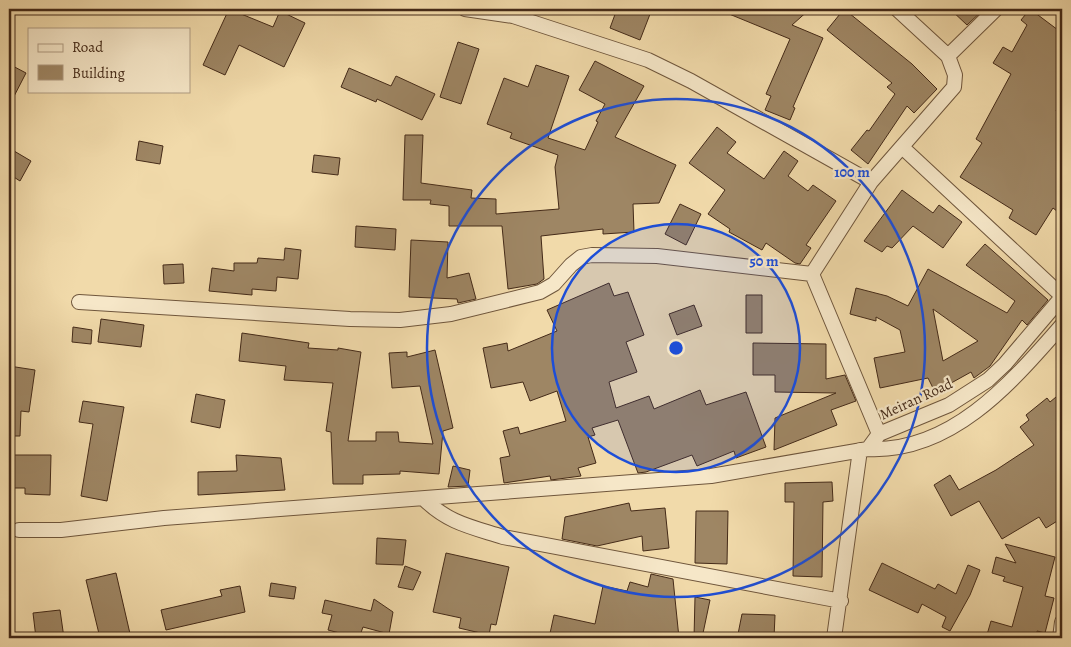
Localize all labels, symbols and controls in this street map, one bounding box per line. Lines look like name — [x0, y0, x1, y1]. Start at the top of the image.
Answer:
legend — [28, 28, 190, 92]
text: Road — [72, 37, 104, 57]
text: Building — [72, 63, 125, 83]
text: 100 m — [834, 162, 870, 182]
text: 50 m — [749, 251, 779, 271]
centre of rings — [667, 339, 685, 357]
street label: Meiran Road — [876, 373, 957, 425]

